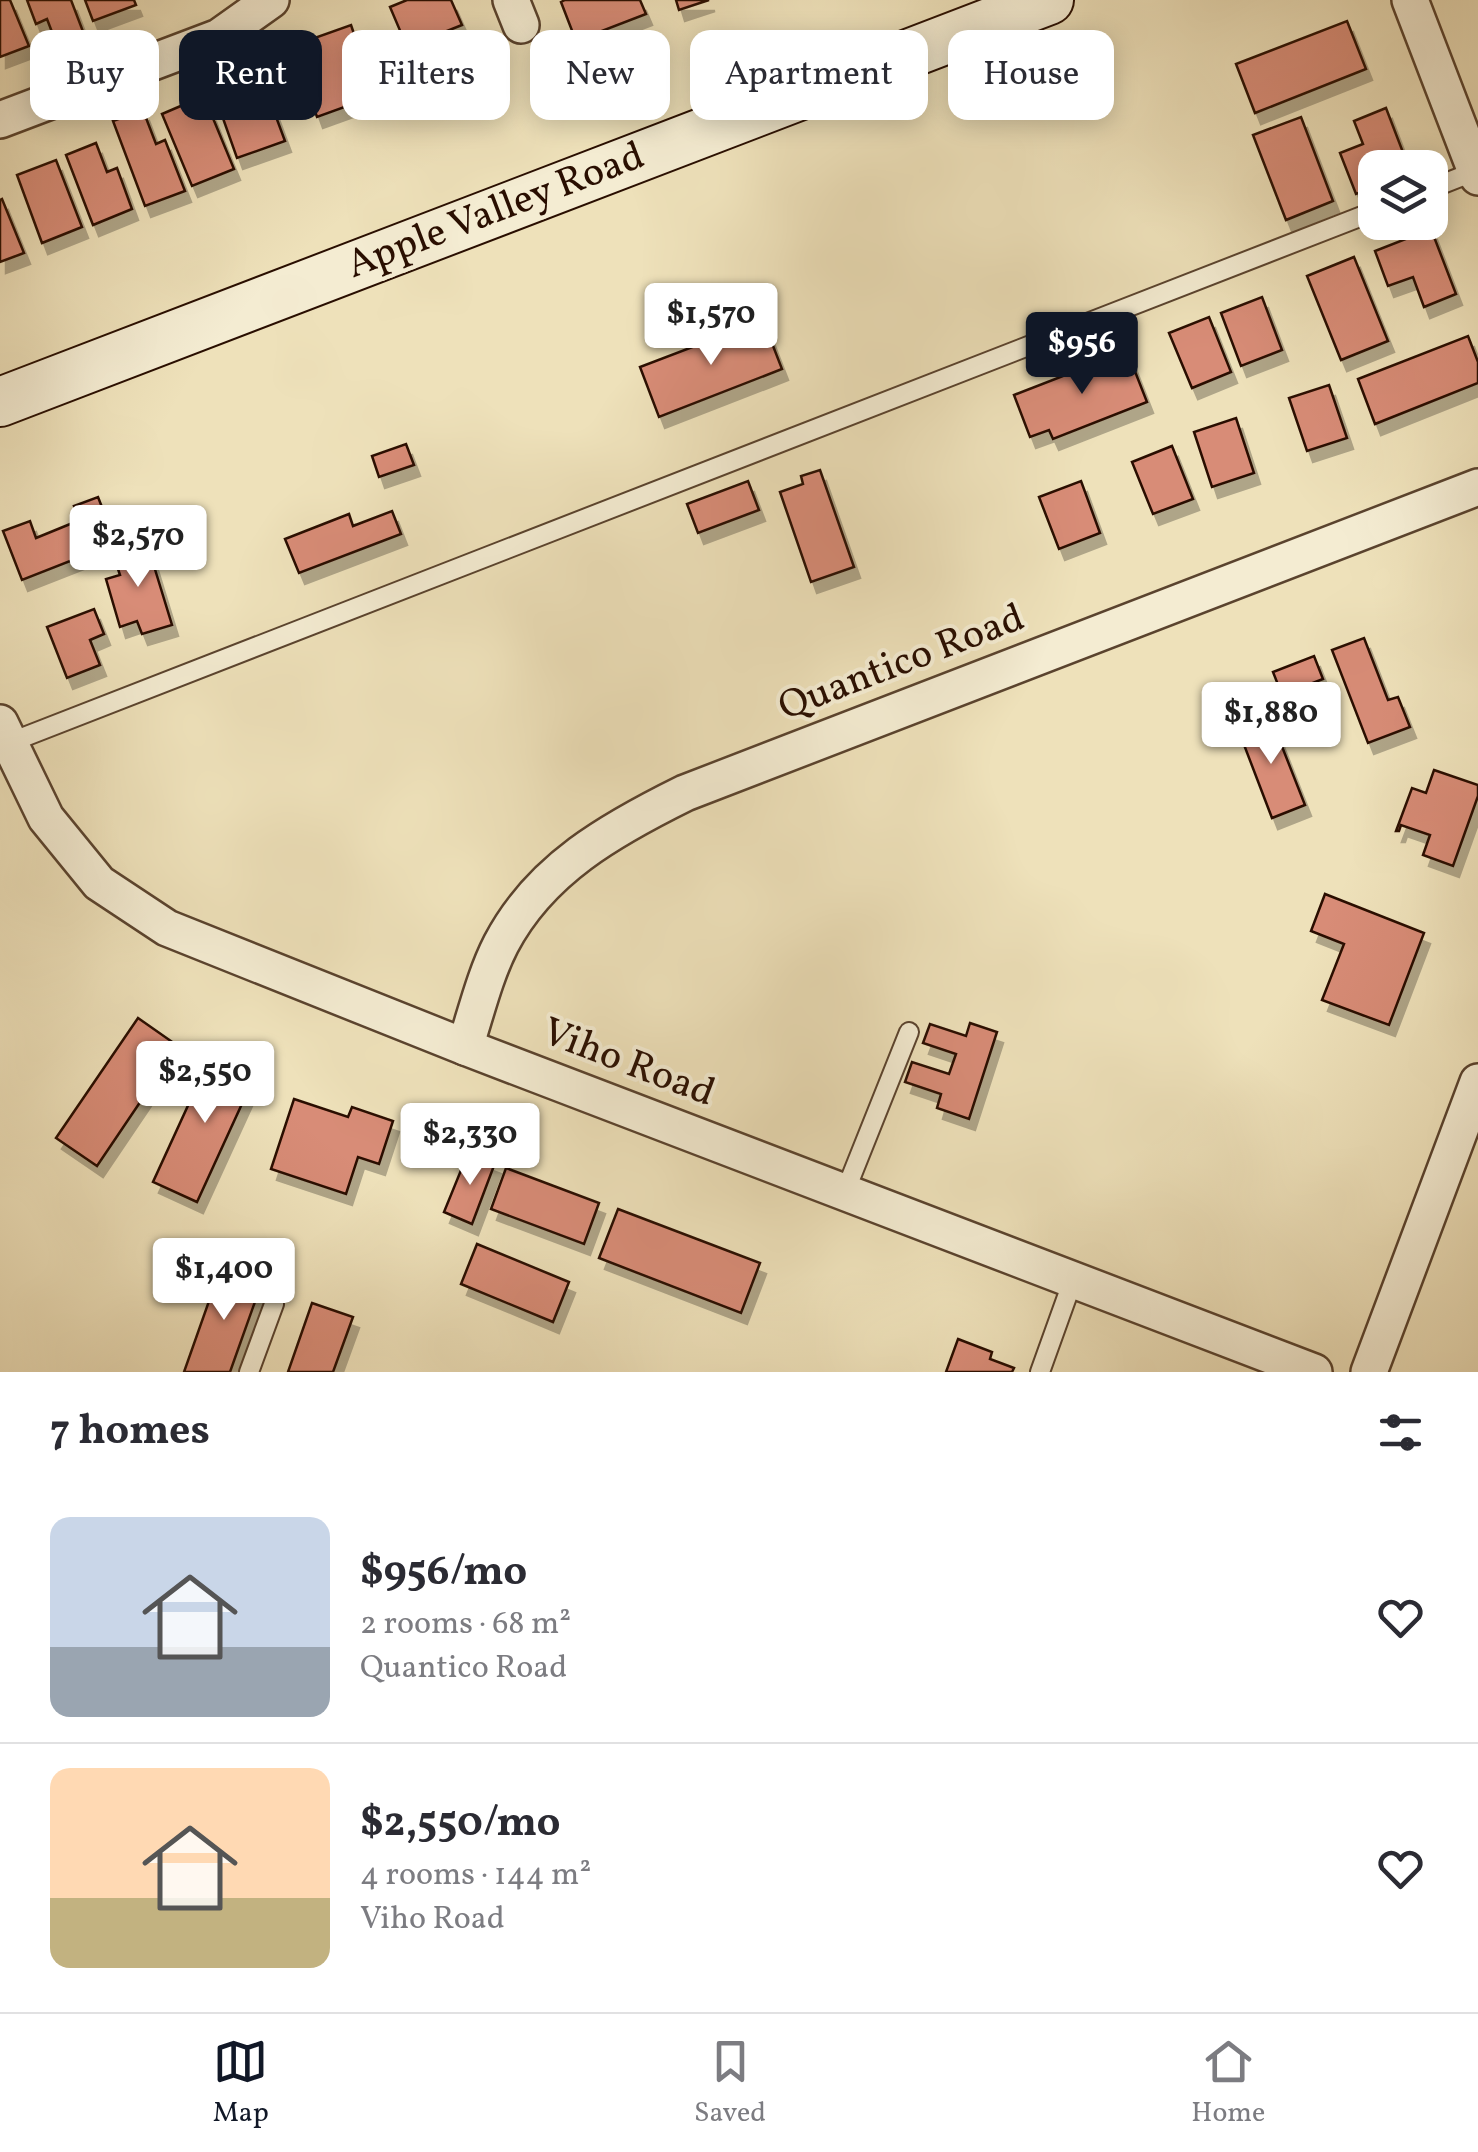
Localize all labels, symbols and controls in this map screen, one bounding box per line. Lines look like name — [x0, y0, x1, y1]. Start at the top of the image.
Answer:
chip: Buy — [30, 30, 159, 120]
chip: Rent — [179, 30, 322, 120]
chip: Filters — [342, 30, 510, 120]
chip: New — [530, 30, 670, 120]
chip: Apartment — [690, 30, 928, 120]
chip: House — [948, 30, 1114, 120]
street label: Apple Valley Road — [339, 129, 653, 295]
map controls — [1358, 150, 1448, 240]
button: layers — [1358, 150, 1448, 240]
pin: $1,570 — [630, 283, 792, 368]
text: $1,570 — [667, 293, 755, 337]
pin: $956 — [1023, 312, 1141, 397]
text: $956 — [1048, 322, 1116, 366]
pin: $2,570 — [57, 505, 219, 590]
text: $2,570 — [92, 515, 184, 559]
street label: Quantico Road — [771, 591, 1033, 737]
pin: $1,880 — [1190, 682, 1352, 767]
text: $1,880 — [1224, 692, 1318, 736]
street label: Viho Road — [534, 1005, 722, 1123]
pin: $2,550 — [124, 1041, 286, 1126]
text: $2,550 — [158, 1051, 252, 1095]
pin: $2,330 — [389, 1103, 551, 1188]
text: $2,330 — [423, 1113, 517, 1157]
pin: $1,400 — [143, 1238, 305, 1323]
text: $1,400 — [175, 1248, 273, 1292]
text: 7 homes — [50, 1403, 210, 1462]
icon: filters — [1373, 1405, 1428, 1460]
text: $956/mo — [360, 1544, 527, 1603]
icon: home — [130, 1557, 250, 1677]
icon: heart — [1373, 1590, 1428, 1645]
text: 2 rooms · 68 m² — [360, 1603, 571, 1647]
text: Quantico Road — [360, 1647, 567, 1691]
text: $2,550/mo — [360, 1795, 560, 1854]
icon: home — [130, 1808, 250, 1928]
icon: heart — [1373, 1841, 1428, 1896]
text: 4 rooms · 144 m² — [360, 1854, 591, 1898]
text: Viho Road — [360, 1898, 505, 1942]
tab: Map — [213, 2034, 269, 2133]
tab: Saved — [694, 2034, 766, 2133]
tab: Home — [1191, 2034, 1265, 2133]

